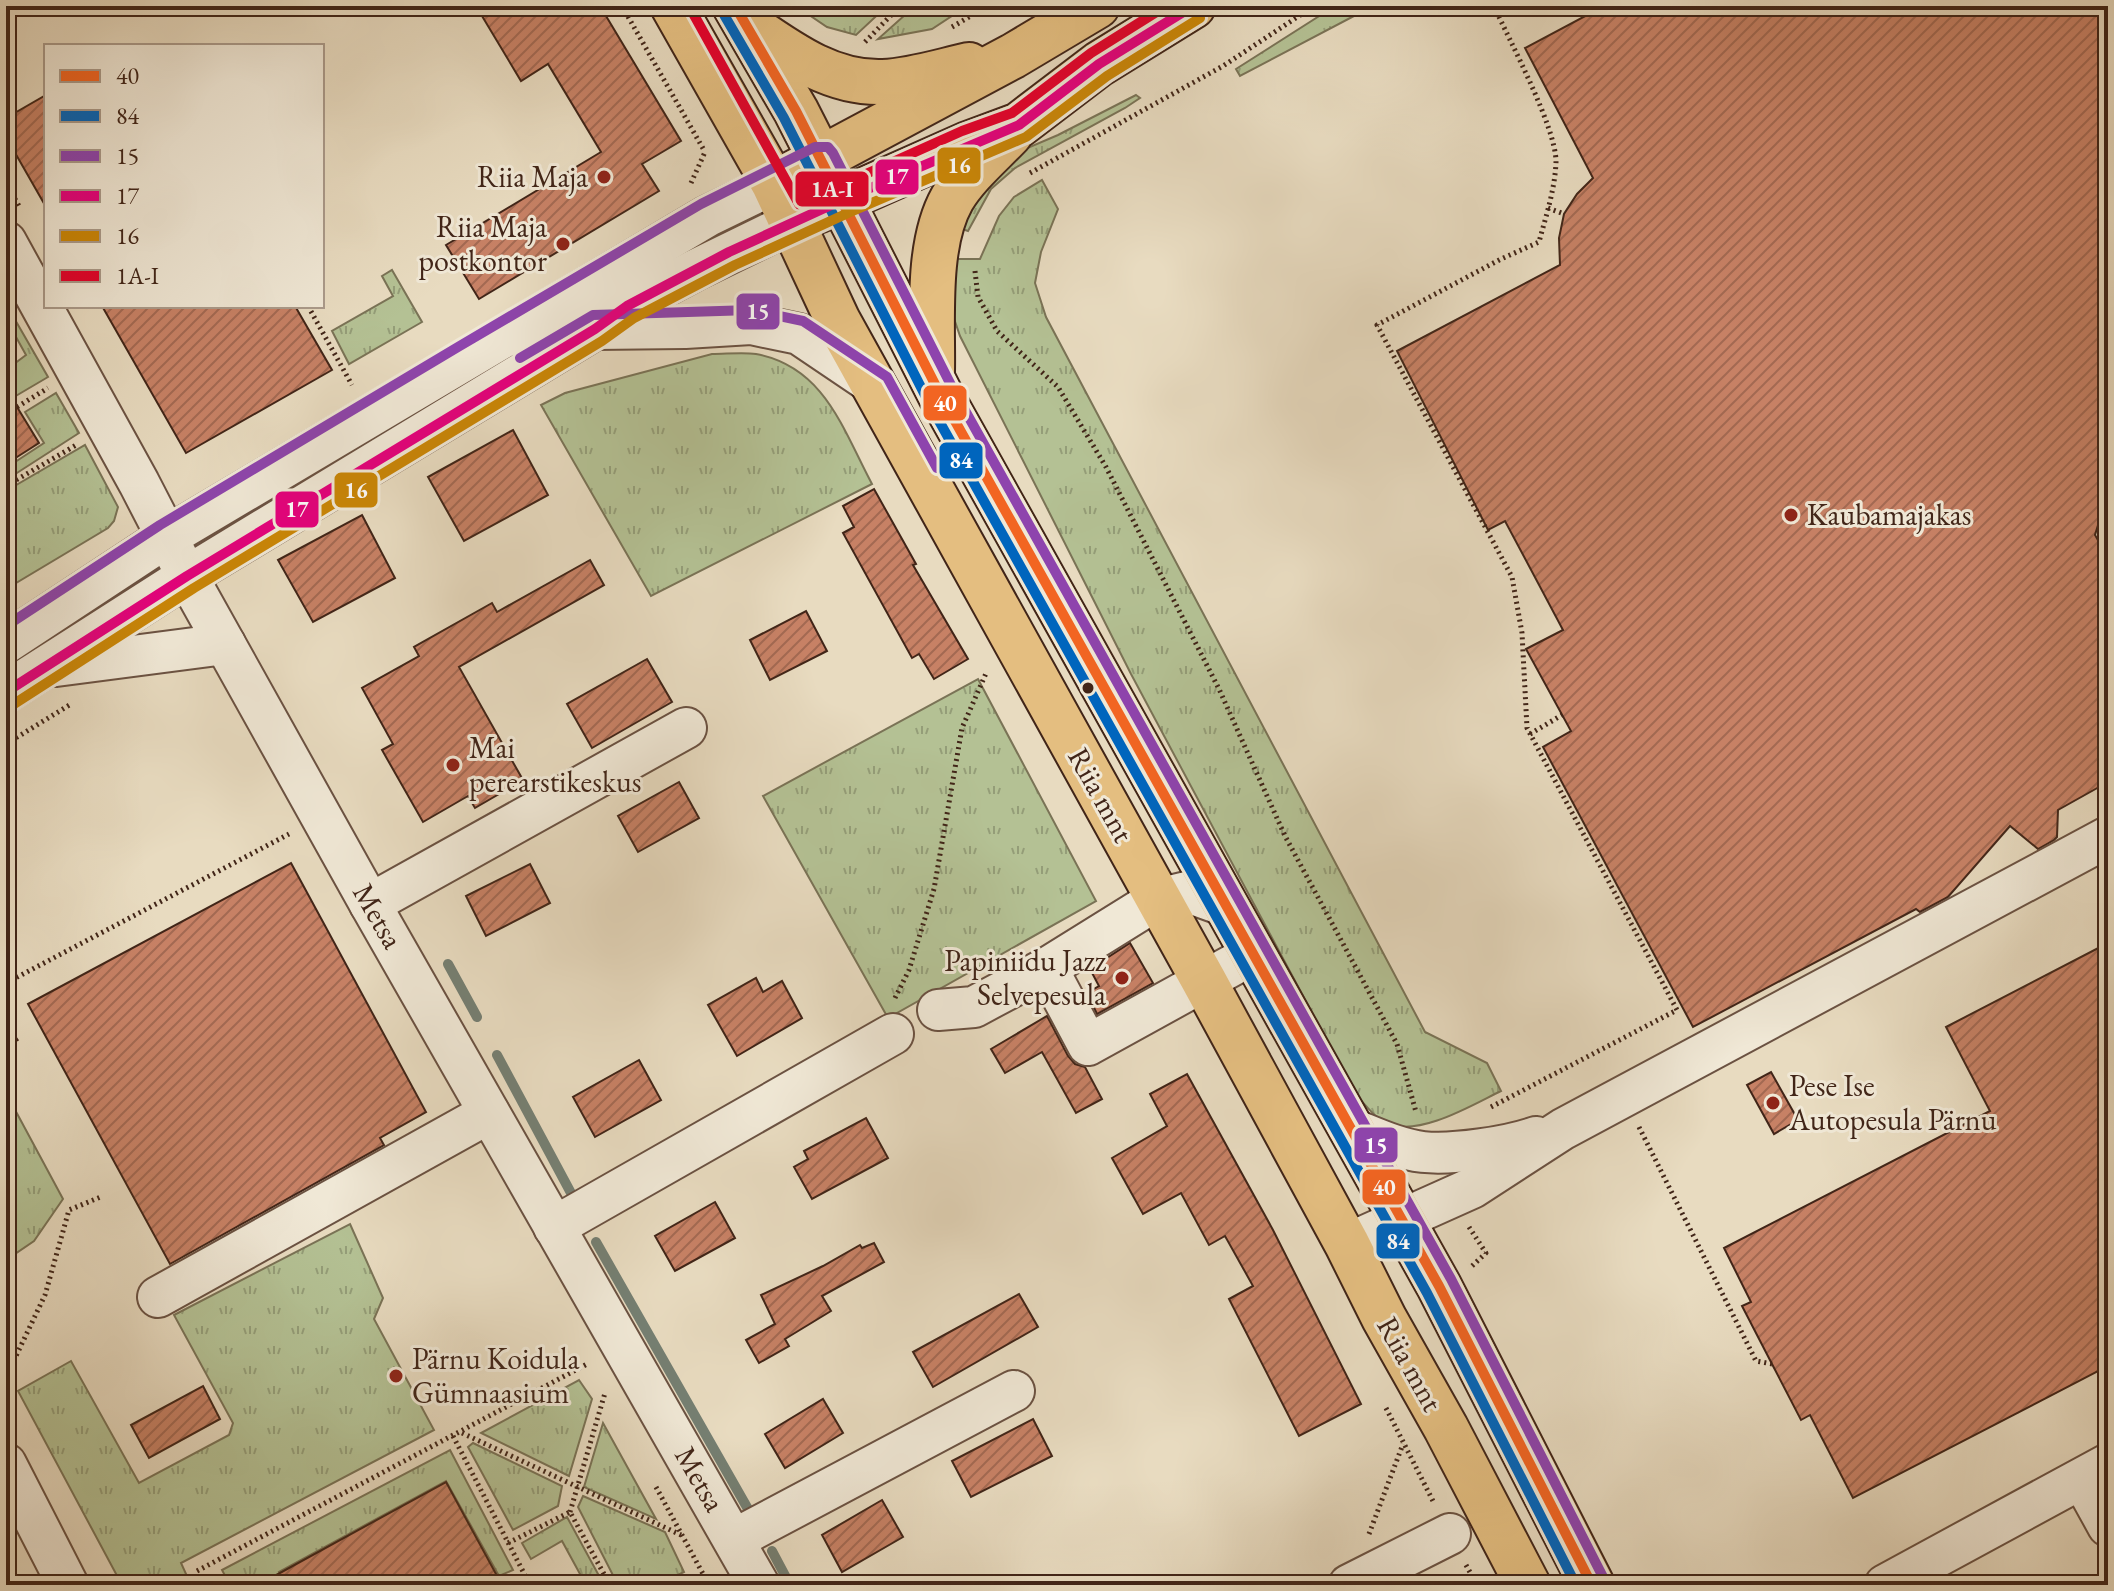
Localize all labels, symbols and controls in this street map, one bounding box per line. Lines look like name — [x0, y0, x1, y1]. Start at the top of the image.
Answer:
legend — [44, 44, 324, 308]
text: 40 — [116, 60, 139, 91]
text: 84 — [116, 100, 140, 131]
text: 15 — [116, 140, 139, 171]
line badge: 16 — [936, 146, 982, 185]
text: 16 — [947, 151, 971, 180]
place label: Riia Maja — [477, 157, 588, 196]
line badge: 17 — [874, 158, 920, 196]
text: 17 — [885, 162, 909, 191]
marker: Riia Maja — [595, 168, 613, 186]
line badge: 1A-I — [794, 170, 870, 208]
text: 1A-I — [811, 175, 853, 204]
text: 17 — [116, 180, 140, 211]
place label: Riia Maja postkontor — [418, 207, 547, 280]
text: 16 — [116, 220, 139, 251]
marker: Riia Maja postkontor — [554, 235, 572, 253]
text: 1A-I — [116, 260, 159, 291]
line badge: 15 — [735, 292, 781, 331]
text: 15 — [746, 297, 770, 326]
line badge: 40 — [922, 384, 968, 422]
text: 40 — [933, 389, 957, 418]
line badge: 84 — [938, 441, 984, 480]
text: 84 — [949, 446, 973, 475]
line badge: 16 — [333, 471, 379, 509]
text: 16 — [344, 476, 368, 505]
line badge: 17 — [274, 490, 320, 529]
text: 17 — [285, 495, 309, 524]
place label: Kaubamajakas — [1807, 495, 1972, 534]
marker: Kaubamajakas — [1782, 506, 1800, 524]
unlabelled marker — [1080, 680, 1096, 696]
place label: Mai perearstikeskus — [469, 728, 641, 801]
street label: Riia mnt — [1059, 740, 1144, 850]
marker: Mai perearstikeskus — [444, 756, 462, 774]
street label: Metsa — [344, 876, 413, 955]
place label: Papiniidu Jazz Selvepesula — [944, 941, 1107, 1014]
marker: Papiniidu Jazz Selvepesula — [1113, 969, 1131, 987]
place label: Pese Ise Autopesula Pärnu — [1788, 1066, 1997, 1139]
marker: Pese Ise Autopesula Pärnu — [1764, 1094, 1782, 1112]
line badge: 15 — [1353, 1126, 1399, 1164]
text: 15 — [1364, 1131, 1388, 1160]
line badge: 40 — [1361, 1168, 1407, 1206]
text: 40 — [1372, 1173, 1396, 1202]
line badge: 84 — [1375, 1222, 1421, 1260]
text: 84 — [1386, 1227, 1410, 1256]
street label: Riia mnt — [1368, 1309, 1453, 1419]
place label: Pärnu Koidula Gümnaasium — [412, 1339, 580, 1412]
marker: Pärnu Koidula Gümnaasium — [387, 1367, 405, 1385]
street label: Metsa — [666, 1439, 735, 1518]

